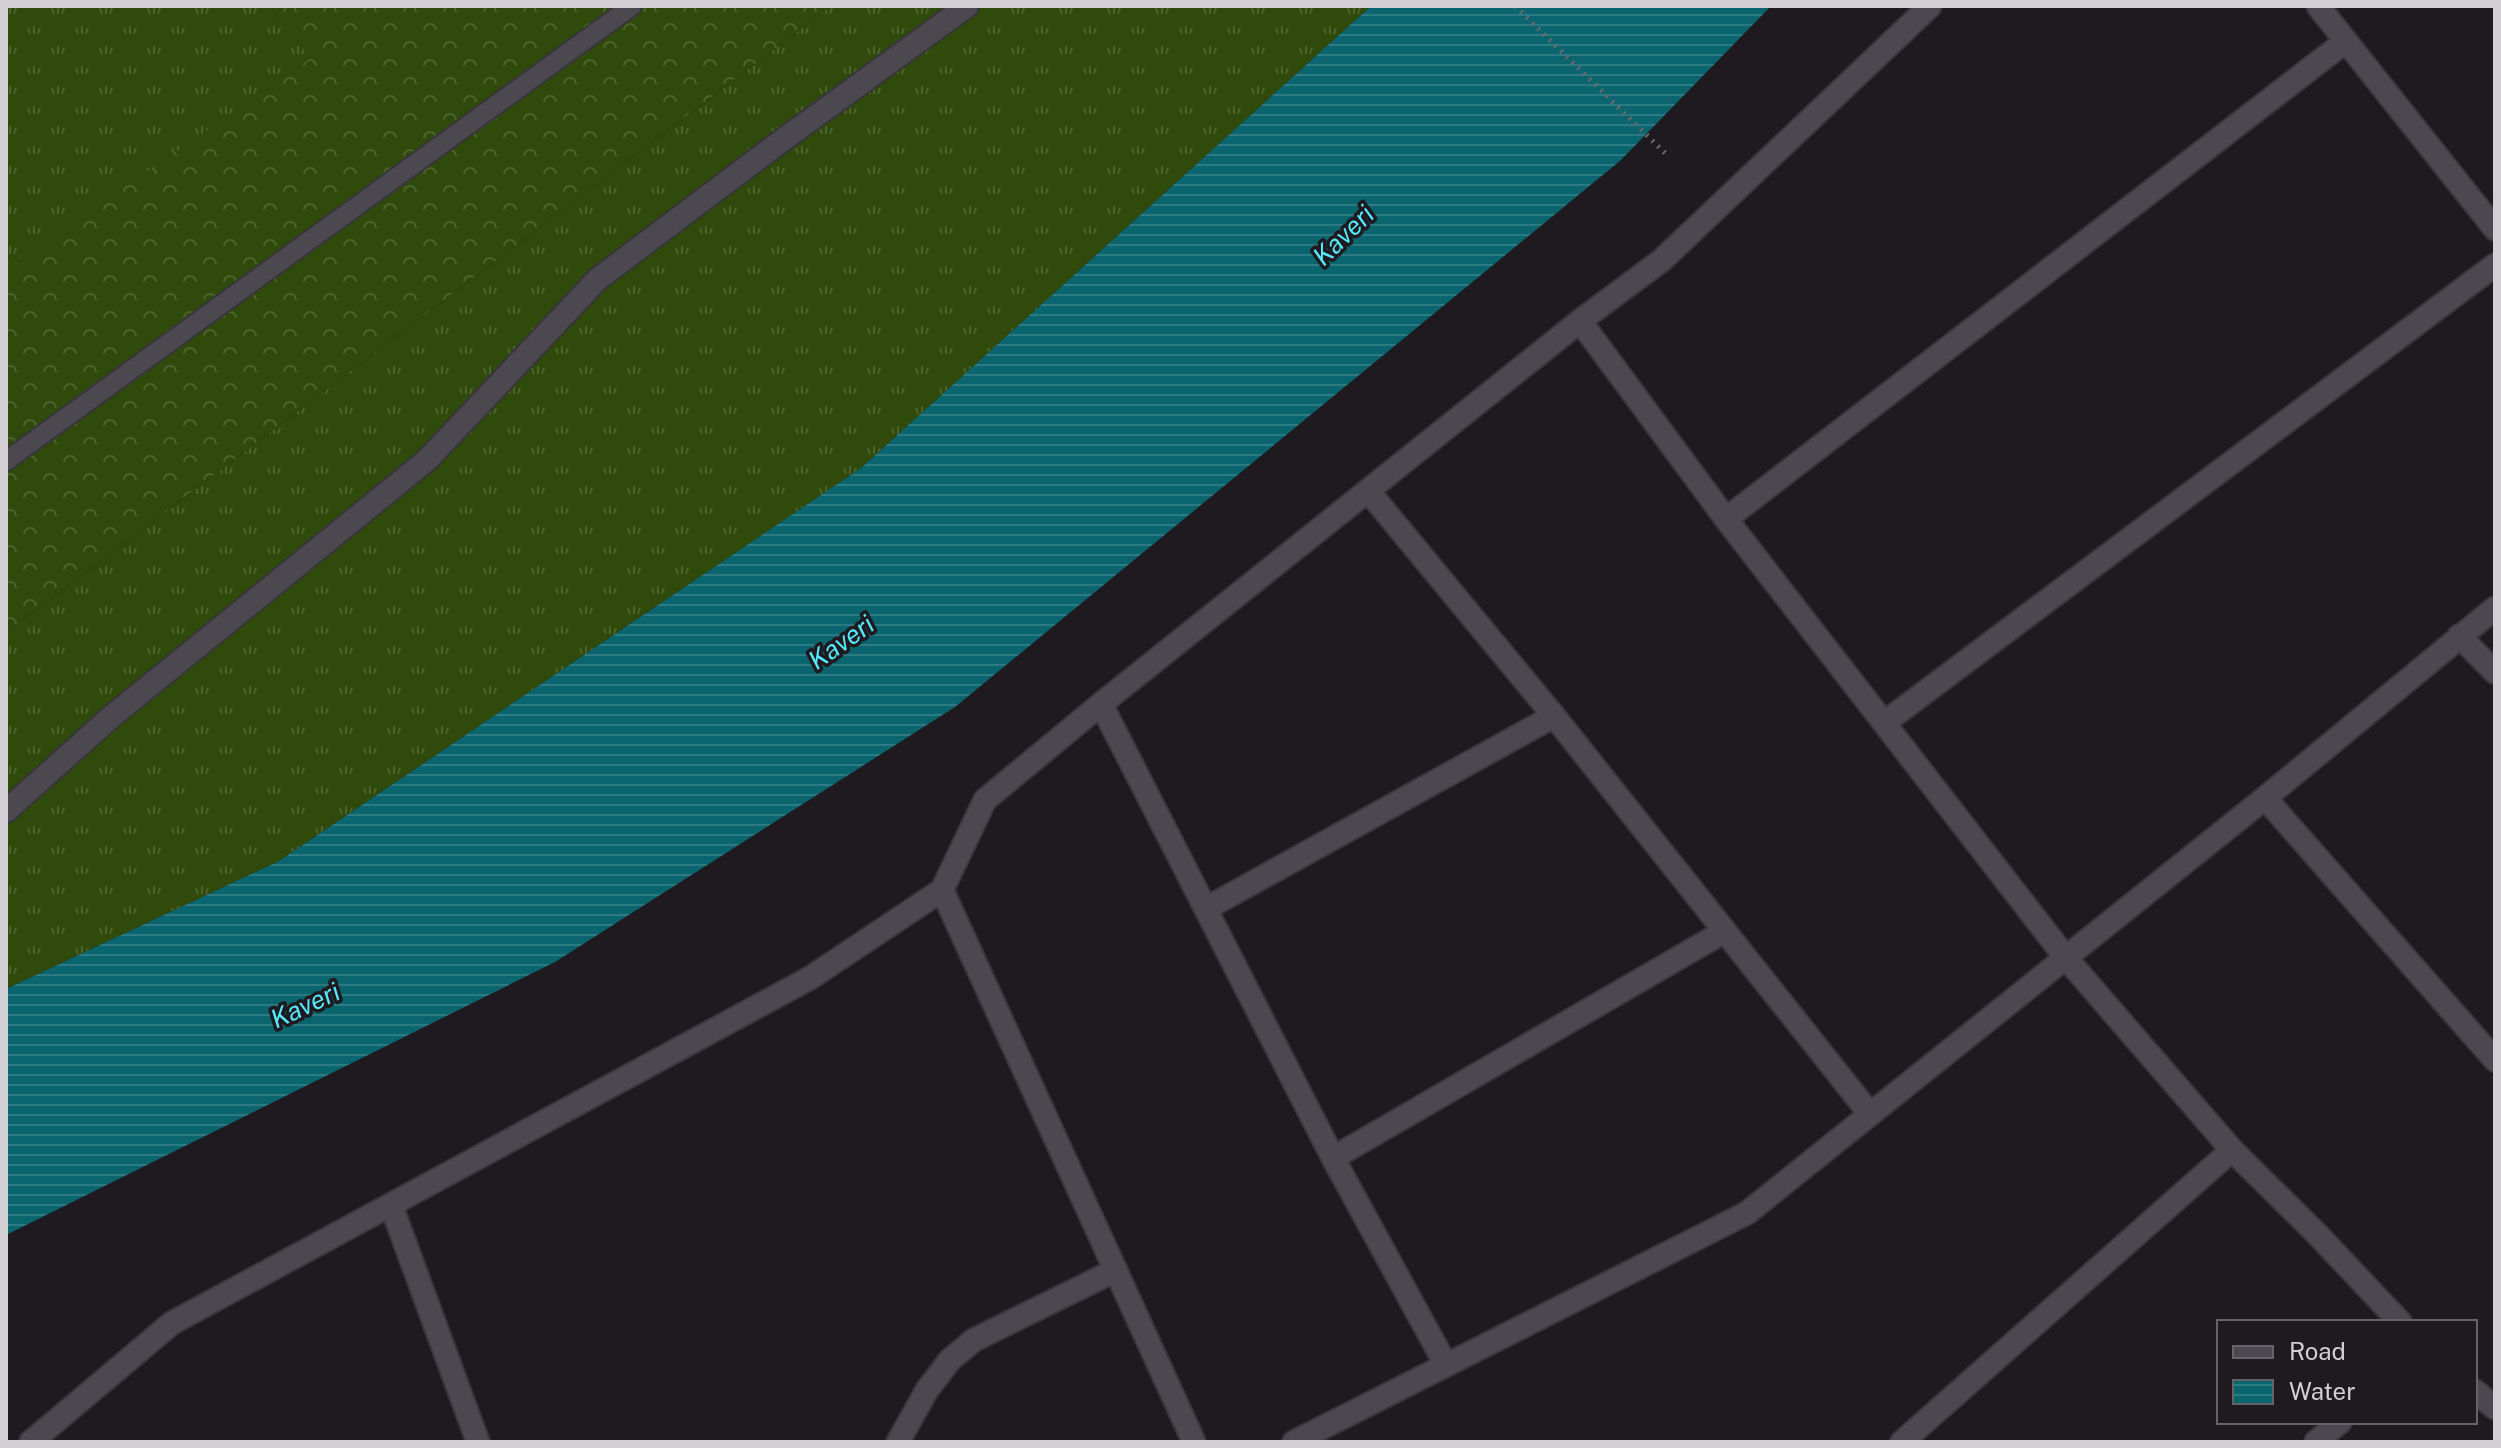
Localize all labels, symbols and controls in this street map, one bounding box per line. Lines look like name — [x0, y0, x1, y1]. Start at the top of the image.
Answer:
water label: Kaveri — [1306, 198, 1380, 271]
water label: Kaveri — [802, 608, 880, 676]
water label: Kaveri — [265, 975, 345, 1034]
legend — [2217, 1320, 2477, 1424]
text: Road — [2289, 1337, 2346, 1365]
text: Water — [2289, 1377, 2356, 1405]

